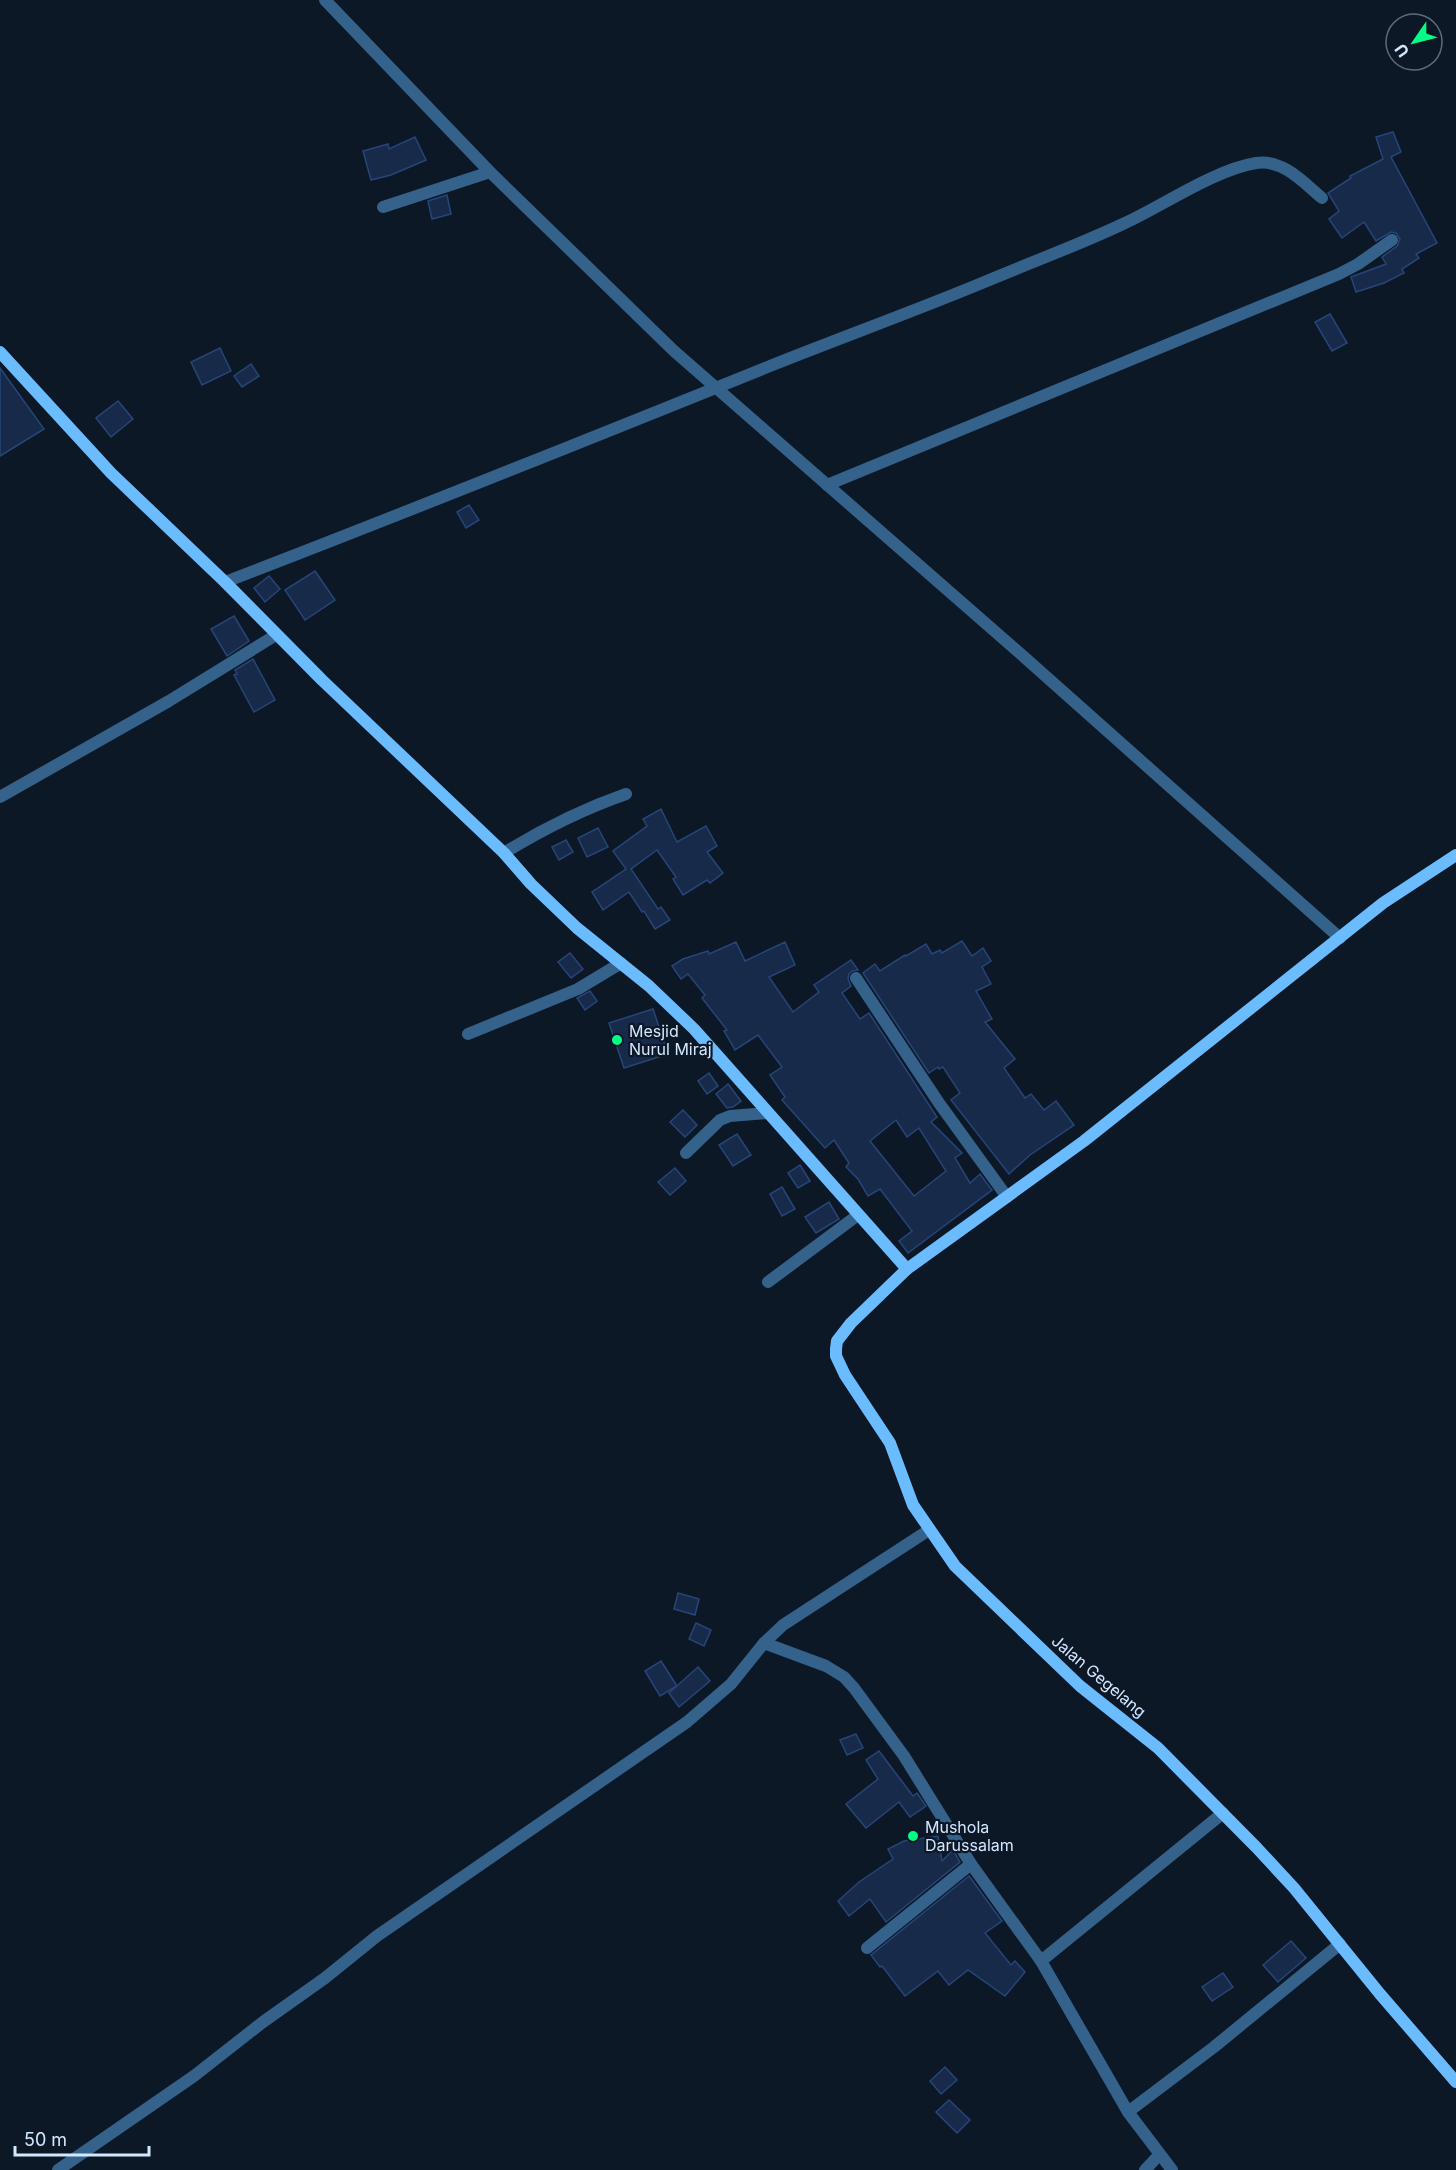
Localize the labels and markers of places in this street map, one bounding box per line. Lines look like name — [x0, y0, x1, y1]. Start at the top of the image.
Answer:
place label: Mesjid Nurul Miraj — [629, 1021, 712, 1059]
marker: Mesjid Nurul Miraj — [610, 1033, 624, 1047]
place label: Mushola Darussalam — [925, 1817, 1014, 1855]
marker: Mushola Darussalam — [906, 1829, 920, 1843]

